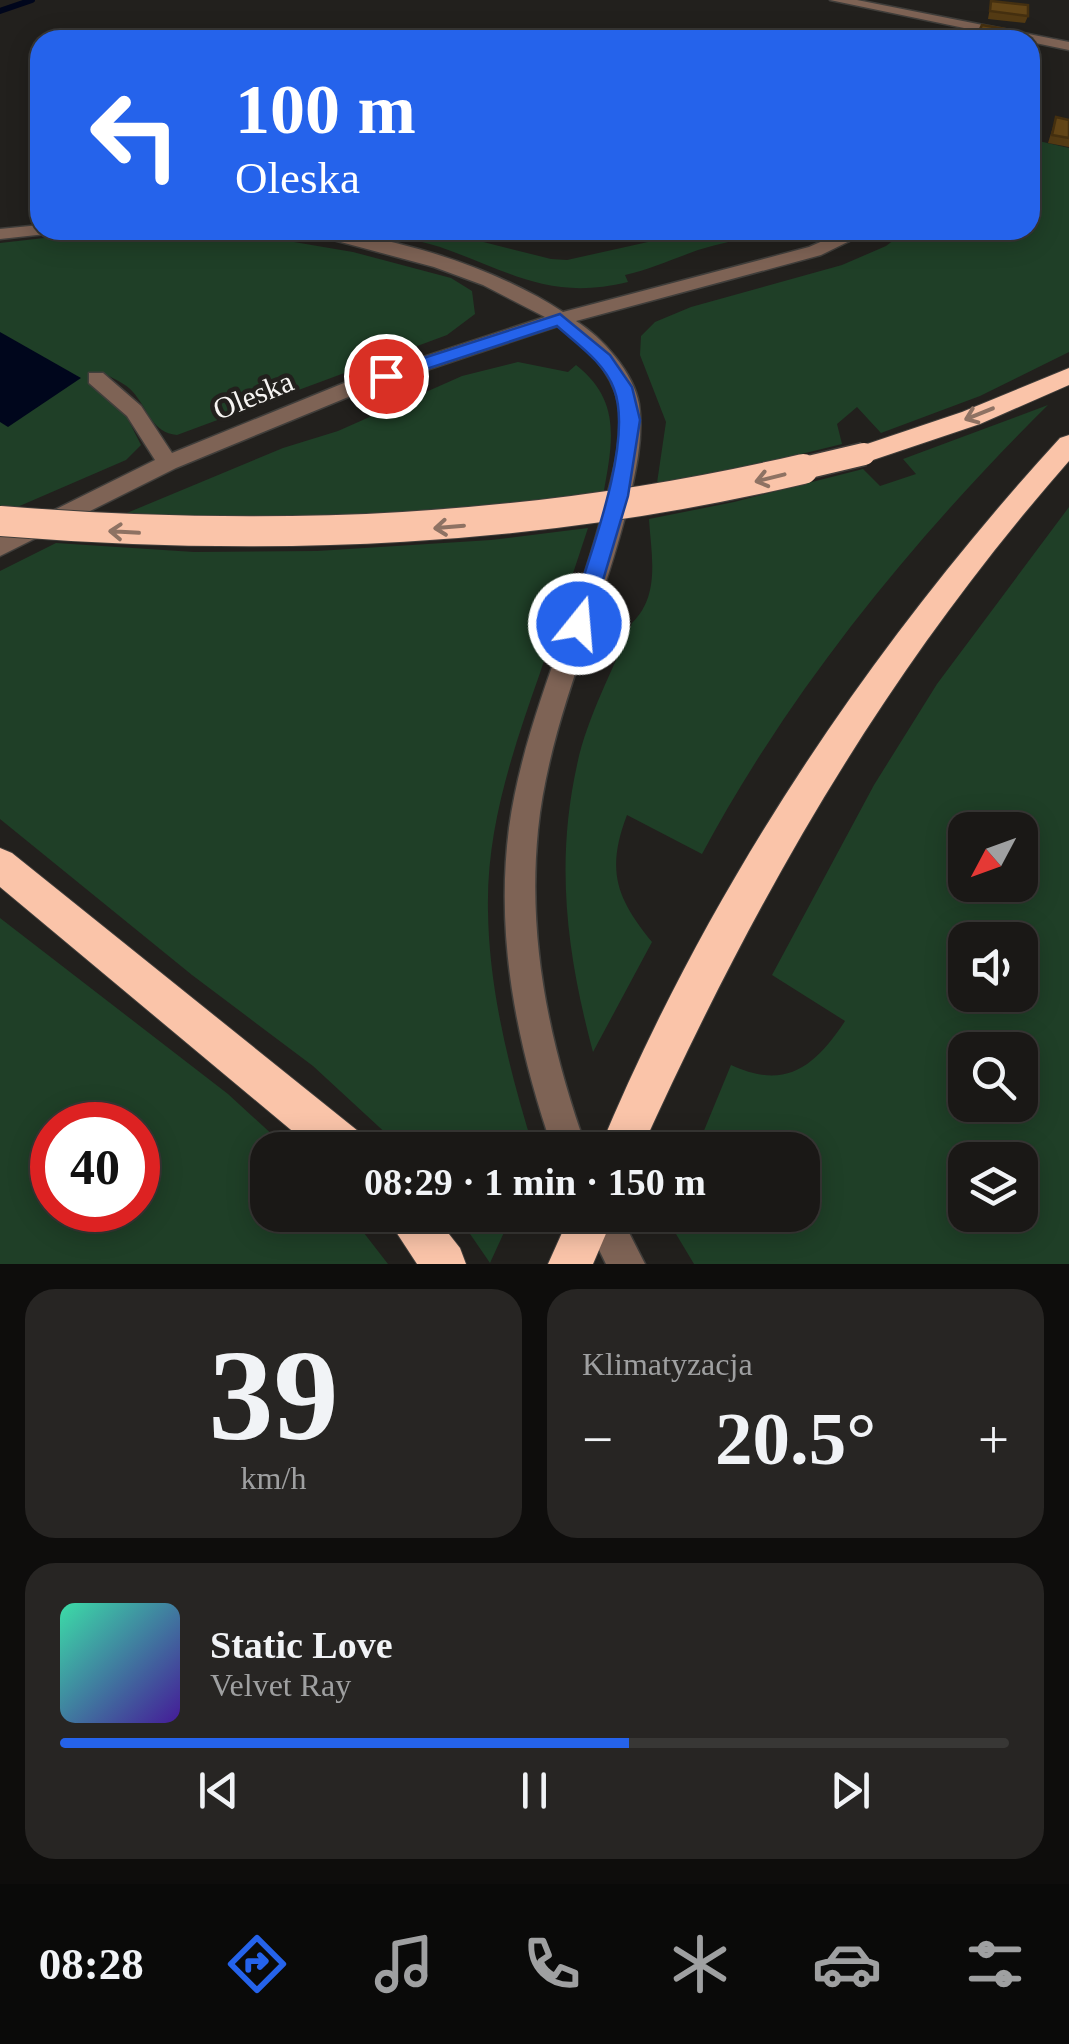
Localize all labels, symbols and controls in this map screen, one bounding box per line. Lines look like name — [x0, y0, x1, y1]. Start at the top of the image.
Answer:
icon: left — [70, 70, 200, 200]
text: 100 m — [235, 71, 416, 148]
text: Oleska — [235, 153, 360, 203]
pin — [344, 334, 429, 419]
icon: arrive — [359, 349, 414, 404]
street label: Oleska — [208, 364, 298, 426]
one-way arrow — [964, 406, 995, 424]
one-way arrow — [755, 469, 786, 488]
one-way arrow — [434, 518, 466, 537]
one-way arrow — [109, 522, 141, 541]
position arrow — [527, 572, 631, 676]
north arrow — [948, 812, 1038, 902]
map controls — [948, 812, 1038, 1232]
button: sound — [948, 922, 1038, 1012]
button: search — [948, 1032, 1038, 1122]
speed limit sign: 40 — [30, 1102, 160, 1232]
button: layers — [948, 1142, 1038, 1232]
text: 08:29 · 1 min · 150 m — [364, 1161, 706, 1203]
text: 39 — [209, 1323, 339, 1467]
text: Klimatyzacja — [582, 1346, 753, 1382]
text: 20.5° — [715, 1397, 876, 1480]
text: − — [582, 1409, 613, 1470]
text: + — [978, 1409, 1009, 1470]
text: km/h — [241, 1460, 306, 1496]
text: Static Love — [210, 1624, 393, 1666]
text: Velvet Ray — [210, 1667, 351, 1703]
icon: previous — [191, 1763, 246, 1818]
icon: pause — [507, 1763, 562, 1818]
icon: next — [823, 1763, 878, 1818]
icon: directions — [222, 1929, 292, 1999]
icon: music — [369, 1929, 439, 1999]
icon: phone — [517, 1929, 587, 1999]
icon: climate — [665, 1929, 735, 1999]
icon: car — [812, 1929, 882, 1999]
icon: filters — [960, 1929, 1030, 1999]
text: 08:28 — [39, 1939, 144, 1989]

